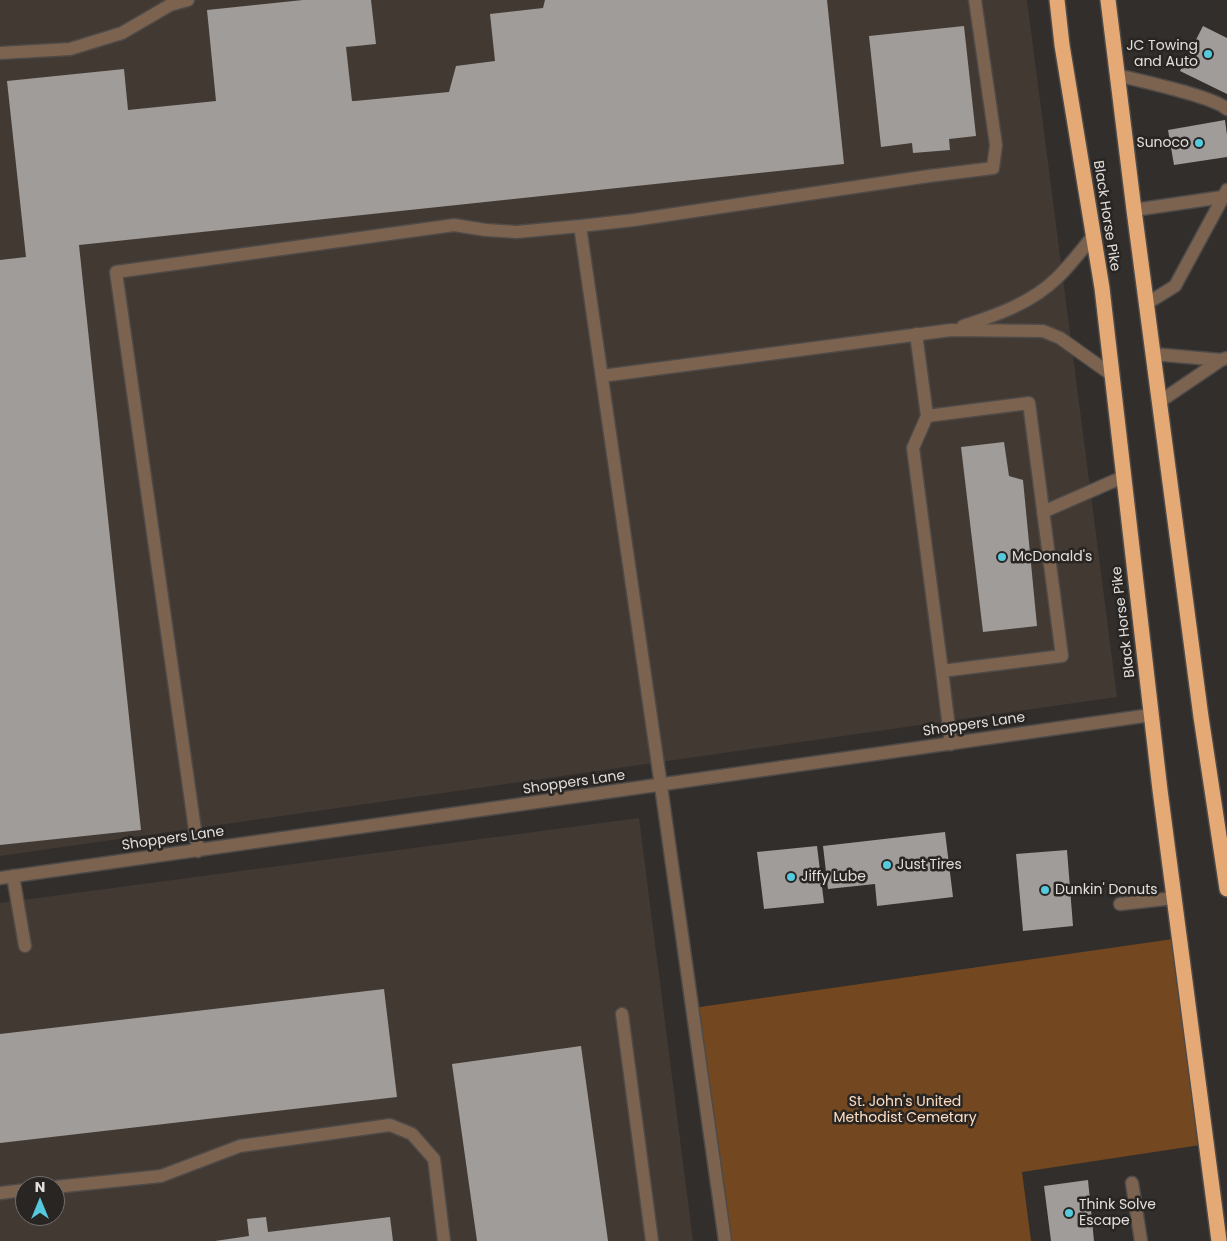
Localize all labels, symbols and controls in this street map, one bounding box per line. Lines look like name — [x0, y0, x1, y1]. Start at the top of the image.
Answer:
place label: JC Towing and Auto — [1126, 38, 1198, 70]
marker: JC Towing and Auto — [1202, 48, 1214, 60]
place label: Sunoco — [1136, 135, 1189, 151]
marker: Sunoco — [1193, 137, 1205, 149]
street label: Black Horse Pike — [1089, 159, 1123, 273]
place label: McDonald's — [1012, 549, 1092, 565]
marker: McDonald's — [996, 551, 1008, 563]
street label: Black Horse Pike — [1109, 565, 1139, 679]
street label: Shoppers Lane — [922, 710, 1026, 740]
street label: Shoppers Lane — [522, 768, 626, 798]
street label: Shoppers Lane — [121, 824, 225, 854]
place label: Just Tires — [897, 857, 962, 873]
marker: Just Tires — [881, 859, 893, 871]
place label: Jiffy Lube — [801, 869, 866, 885]
marker: Jiffy Lube — [785, 871, 797, 883]
place label: Dunkin' Donuts — [1055, 882, 1158, 898]
marker: Dunkin' Donuts — [1039, 884, 1051, 896]
park label: St. John's United Methodist Cemetary — [833, 1094, 977, 1126]
north arrow — [15, 1176, 65, 1226]
text: N — [35, 1177, 45, 1197]
place label: Think Solve Escape — [1079, 1197, 1156, 1230]
marker: Think Solve Escape — [1063, 1207, 1075, 1219]

